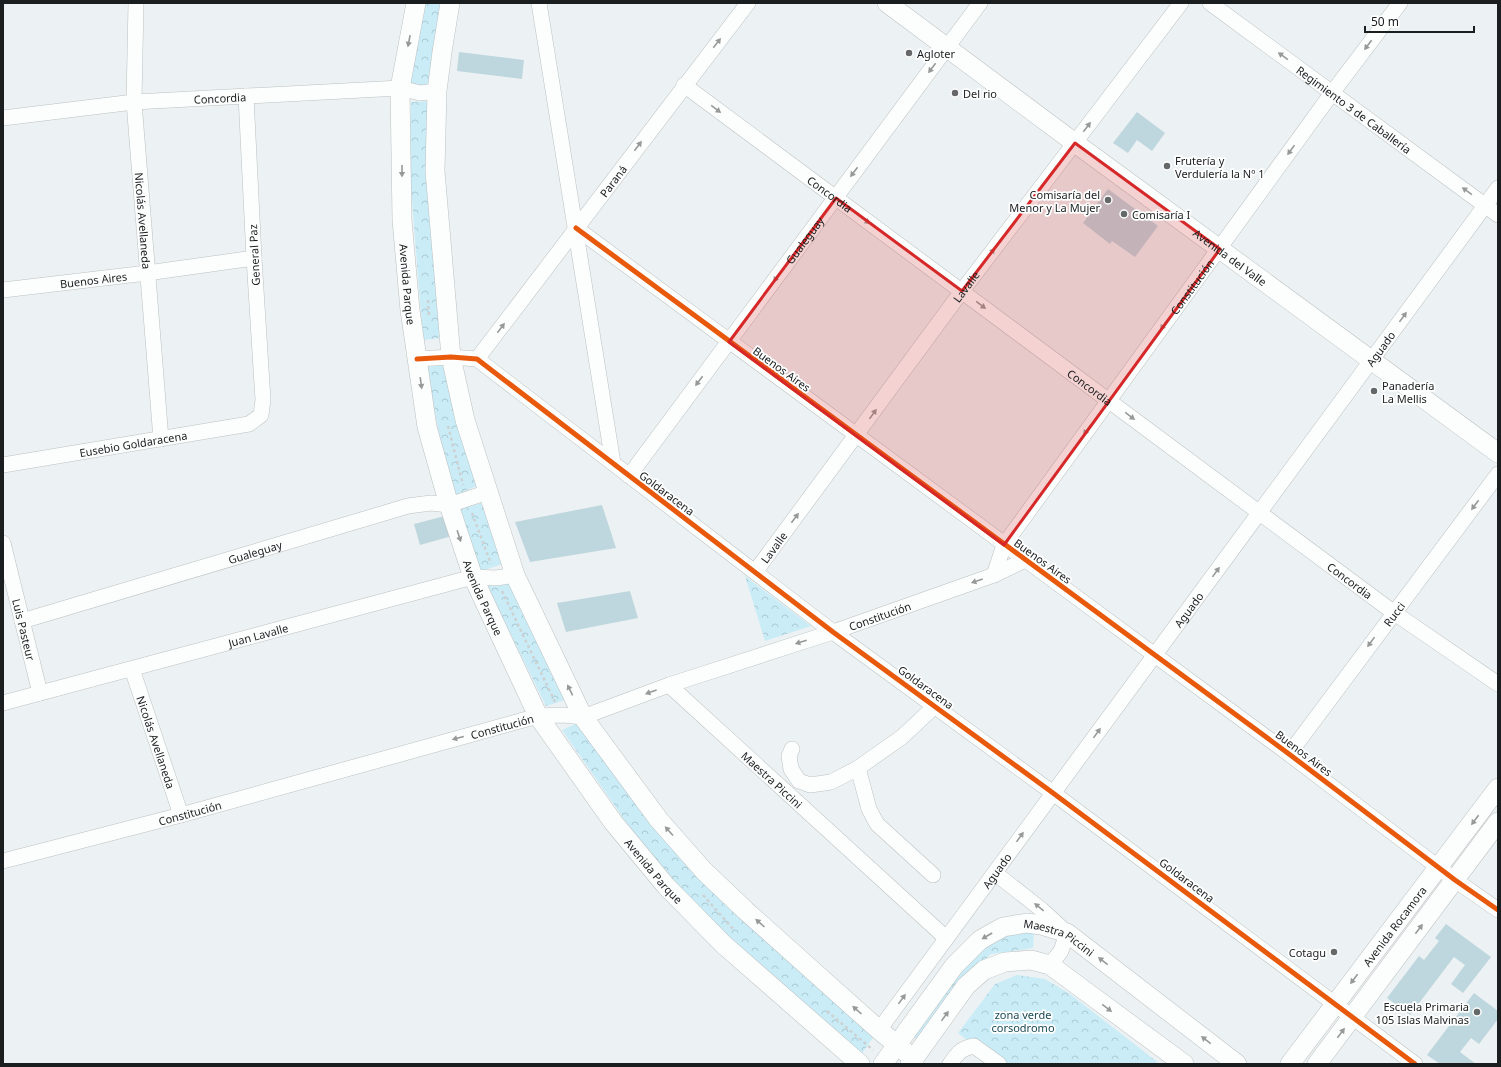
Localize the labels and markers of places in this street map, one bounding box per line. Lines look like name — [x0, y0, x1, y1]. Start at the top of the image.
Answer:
place label: Agloter — [917, 46, 955, 61]
marker: Agloter — [904, 48, 914, 58]
place label: Del rio — [963, 86, 997, 101]
marker: Del rio — [950, 88, 960, 98]
place label: Frutería y Verdulería la Nº 1 — [1175, 153, 1264, 181]
marker: Frutería y Verdulería la Nº 1 — [1162, 161, 1172, 171]
place label: Comisaría del Menor y La Mujer — [1009, 187, 1100, 215]
marker: Comisaría del Menor y La Mujer — [1103, 195, 1113, 205]
place label: Comisaría I — [1132, 207, 1191, 222]
marker: Comisaría I — [1119, 209, 1129, 219]
place label: Panadería La Mellis — [1382, 378, 1434, 406]
marker: Panadería La Mellis — [1369, 386, 1379, 396]
place label: Cotagu — [1289, 945, 1326, 960]
marker: Cotagu — [1329, 947, 1339, 957]
place label: Escuela Primaria 105 Islas Malvinas — [1375, 999, 1469, 1027]
marker: Escuela Primaria 105 Islas Malvinas — [1472, 1007, 1482, 1017]

